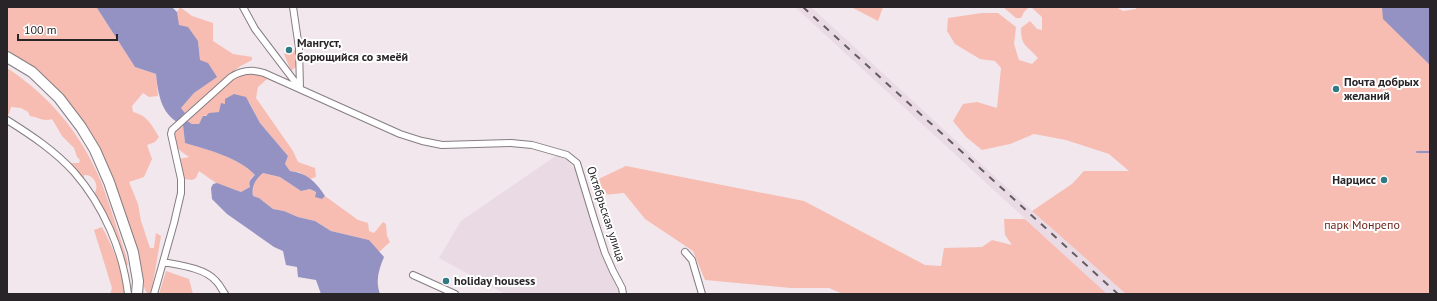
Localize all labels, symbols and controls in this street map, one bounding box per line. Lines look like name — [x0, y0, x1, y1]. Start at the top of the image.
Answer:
scale bar — [18, 16, 117, 42]
text: 100 m — [24, 22, 57, 37]
place label: Мангуст, борющийся со змеёй — [297, 35, 408, 64]
marker: Мангуст, борющийся со змеёй — [284, 45, 294, 55]
place label: Почта добрых желаний — [1343, 74, 1420, 103]
marker: Почта добрых желаний — [1331, 84, 1341, 94]
street label: Октябрьская улица — [584, 164, 629, 263]
place label: Нарцисс — [1332, 172, 1376, 187]
marker: Нарцисс — [1379, 175, 1389, 185]
park label: парк Монрепо — [1324, 217, 1400, 232]
place label: holiday housess — [454, 273, 535, 288]
marker: holiday housess — [441, 276, 451, 286]

